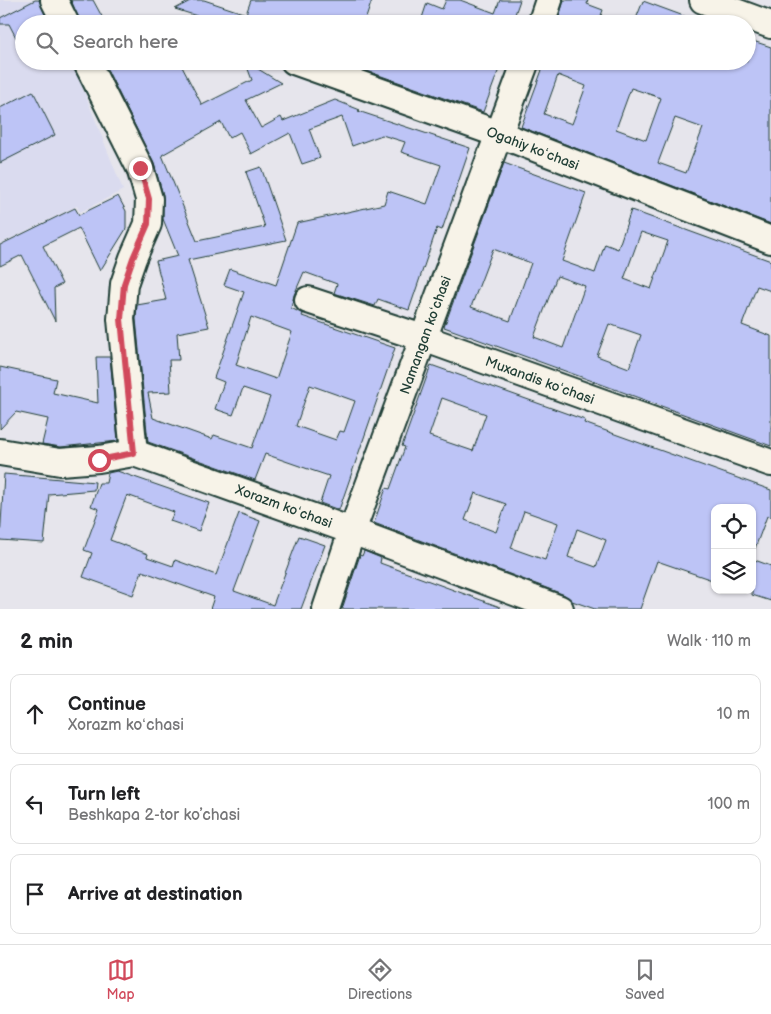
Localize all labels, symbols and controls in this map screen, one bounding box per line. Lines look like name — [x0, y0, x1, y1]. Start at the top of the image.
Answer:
search box — [15, 15, 756, 70]
icon: search — [33, 29, 61, 57]
text: Search here — [73, 31, 178, 54]
street label: Ogahiy koʻchasi — [484, 123, 581, 174]
route end — [129, 157, 152, 180]
street label: Namangan koʻchasi — [396, 274, 455, 397]
street label: Muxandis koʻchasi — [483, 353, 597, 408]
route start — [88, 449, 111, 472]
street label: Xorazm koʻchasi — [232, 481, 334, 532]
map controls — [711, 504, 756, 594]
button: locate — [711, 504, 756, 549]
button: layers — [711, 549, 756, 594]
text: 2 min — [20, 629, 73, 654]
text: Walk · 110 m — [667, 632, 751, 651]
text: Continue — [68, 693, 146, 716]
icon: ahead — [21, 700, 49, 728]
text: 10 m — [717, 705, 750, 724]
text: Xorazm koʻchasi — [68, 716, 184, 735]
text: Turn left — [68, 783, 140, 806]
icon: left — [21, 790, 49, 818]
text: 100 m — [707, 795, 750, 814]
text: Beshkapa 2-tor koʼchasi — [68, 806, 240, 825]
icon: arrive — [21, 880, 49, 908]
text: Arrive at destination — [68, 883, 243, 906]
tab: Map — [107, 956, 135, 1003]
tab: Directions — [348, 956, 412, 1003]
tab: Saved — [625, 956, 664, 1003]

